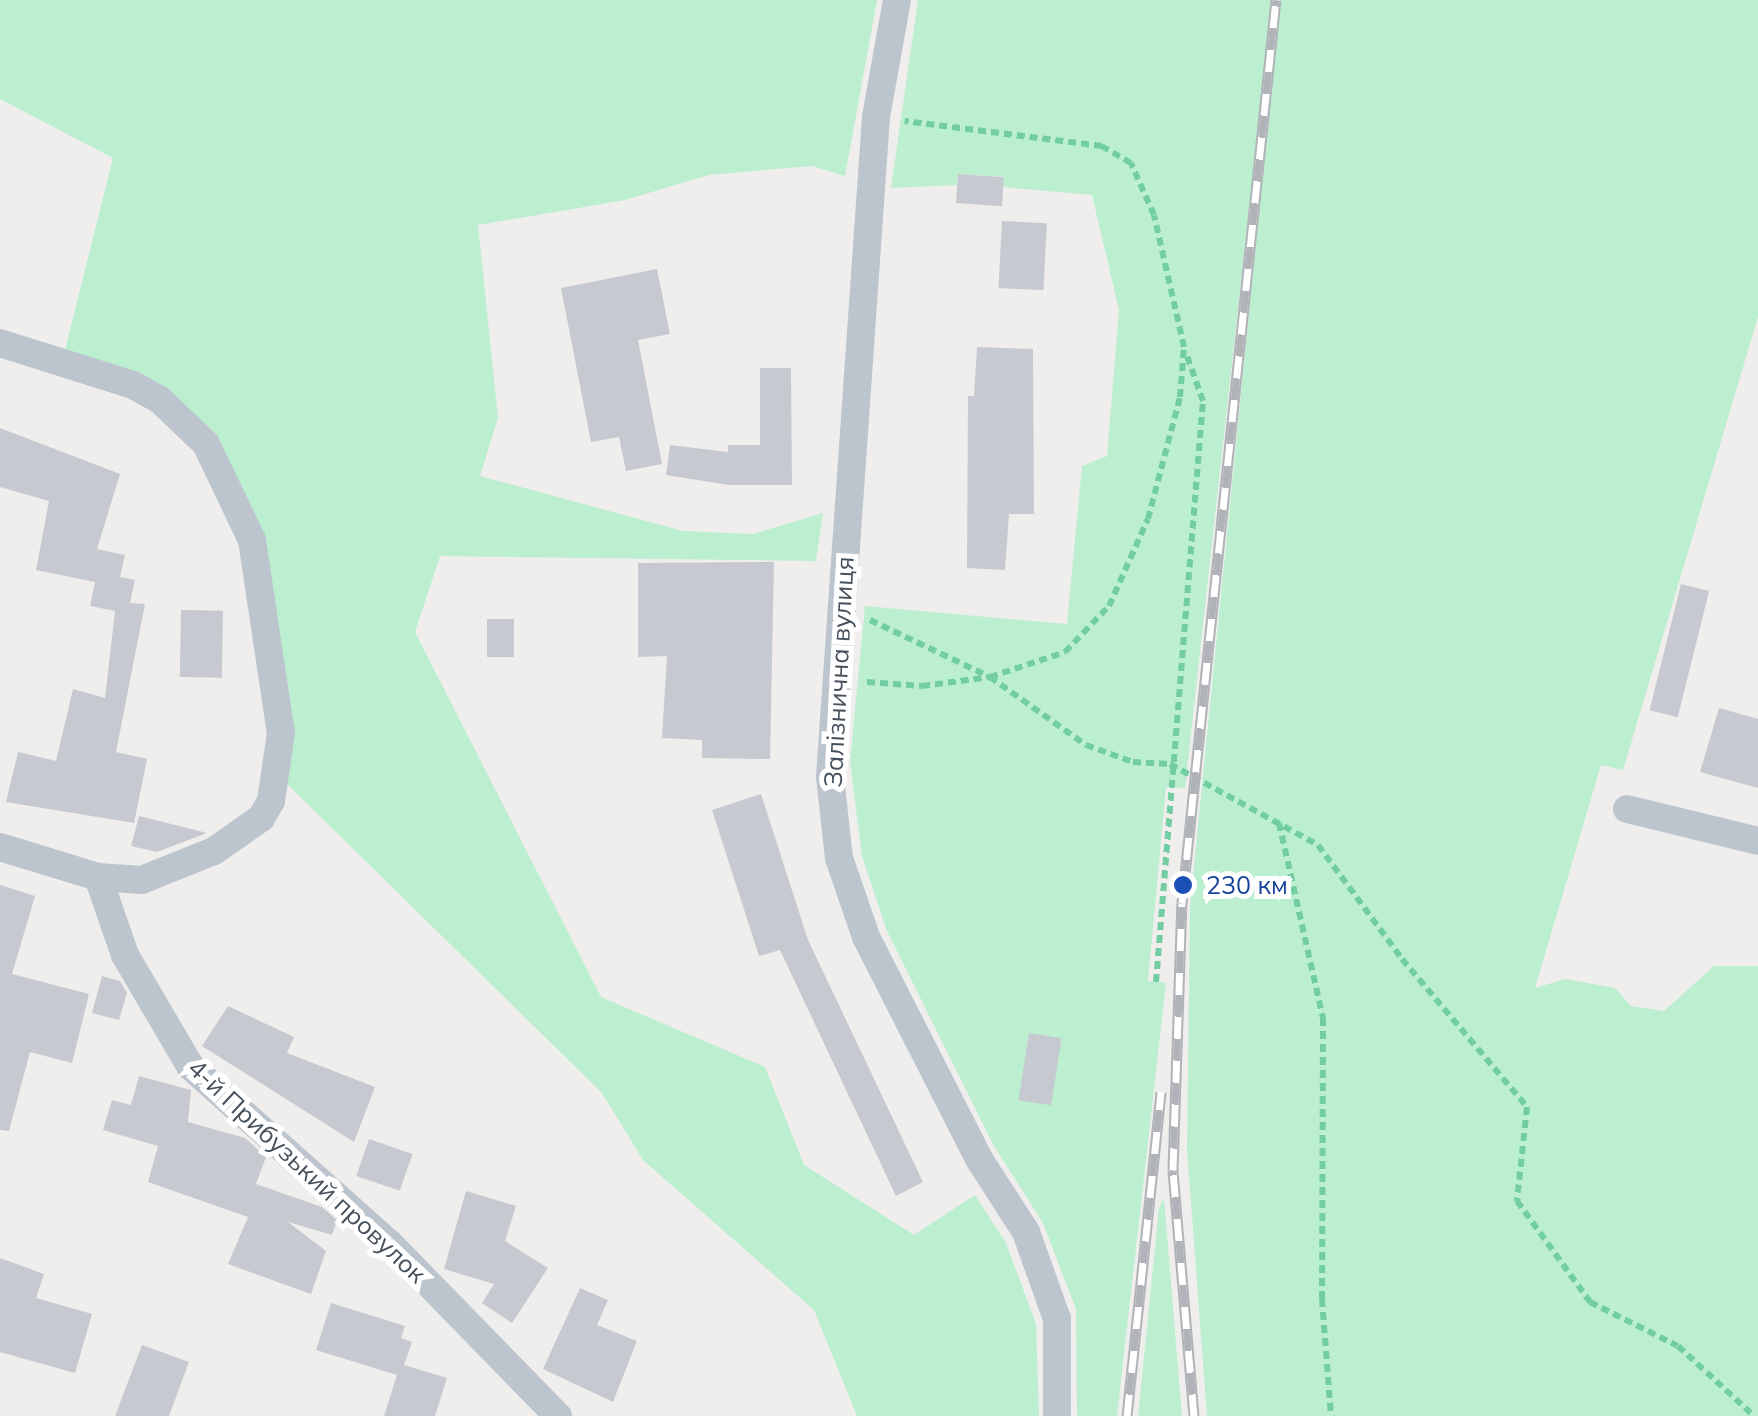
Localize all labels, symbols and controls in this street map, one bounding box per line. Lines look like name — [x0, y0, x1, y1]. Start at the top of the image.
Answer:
street label: Залізнична вулиця — [818, 556, 860, 788]
place label: 230 км — [1206, 870, 1288, 900]
marker: 230 км — [1170, 872, 1196, 898]
street label: 4-й Прибузький провулок — [182, 1053, 432, 1289]

